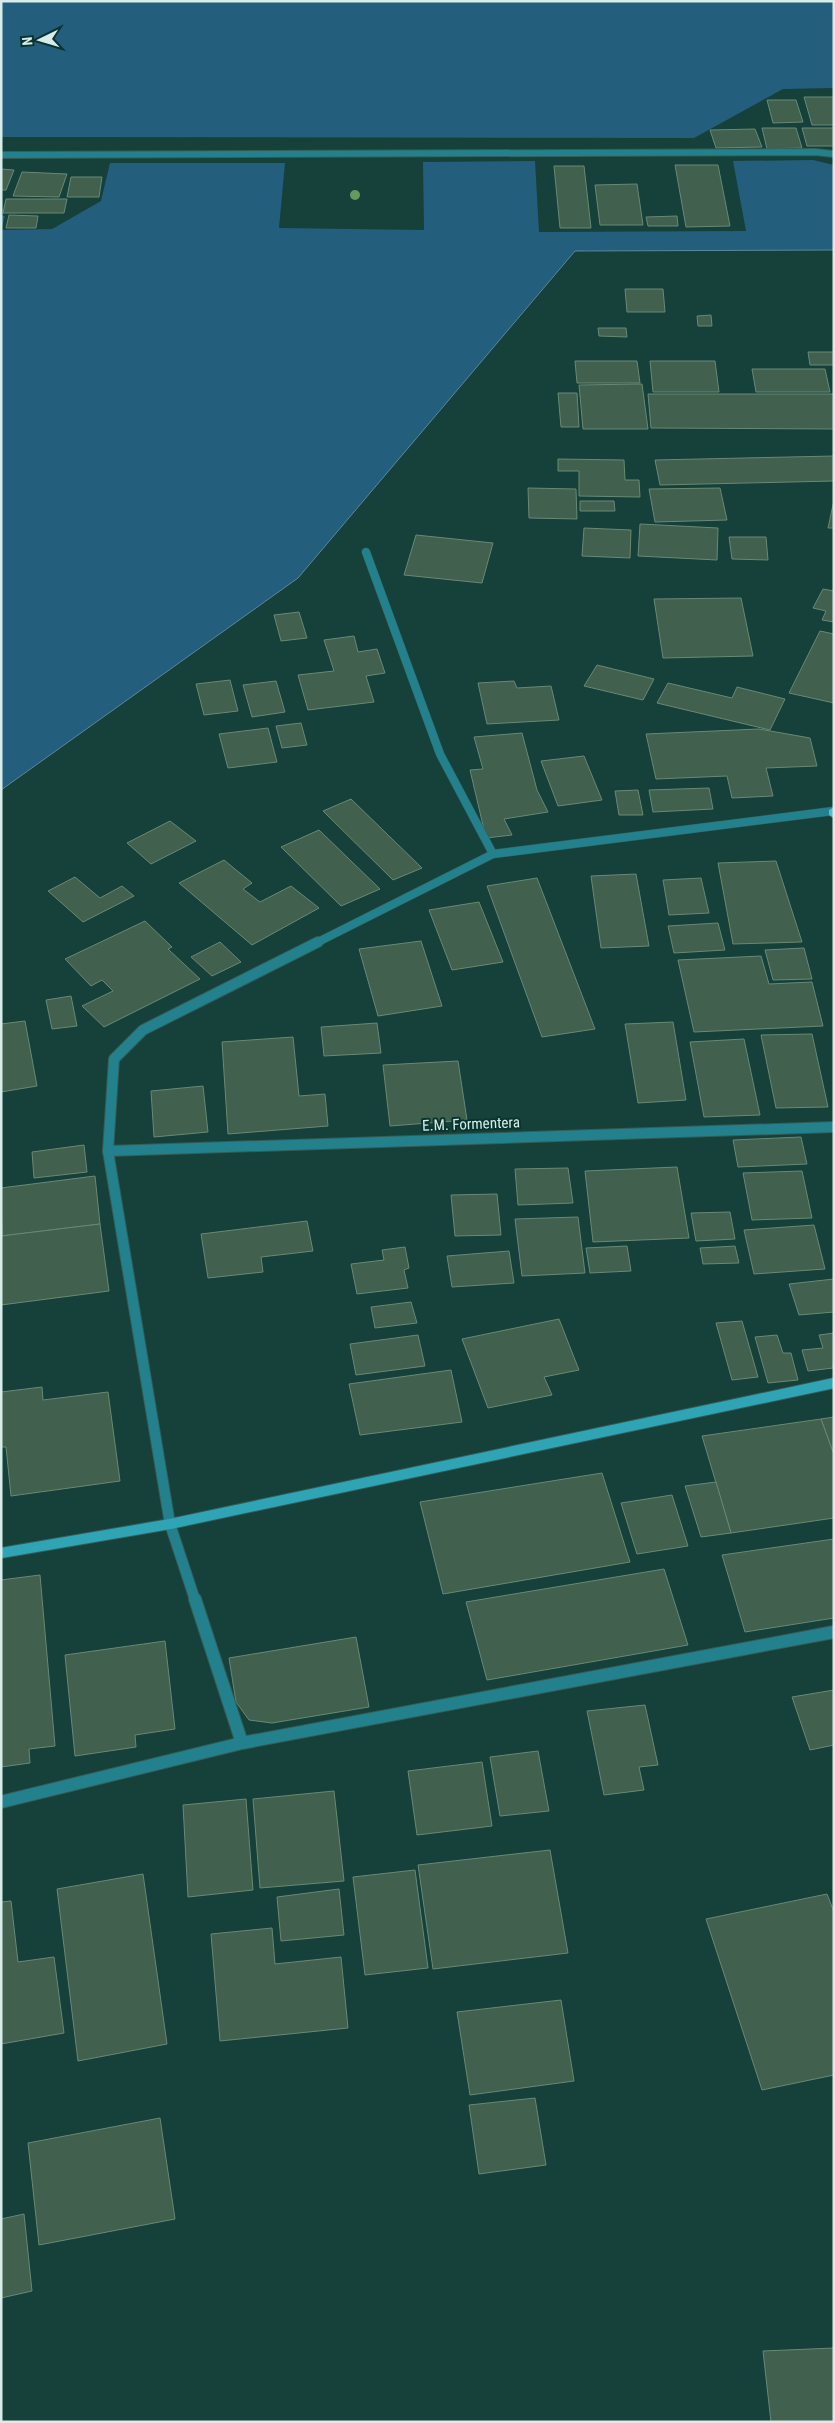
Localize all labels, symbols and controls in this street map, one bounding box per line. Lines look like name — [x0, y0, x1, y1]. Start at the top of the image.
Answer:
north arrow — [15, 15, 65, 65]
text: N — [19, 36, 35, 46]
street label: E.M. Formentera — [422, 1113, 520, 1135]

